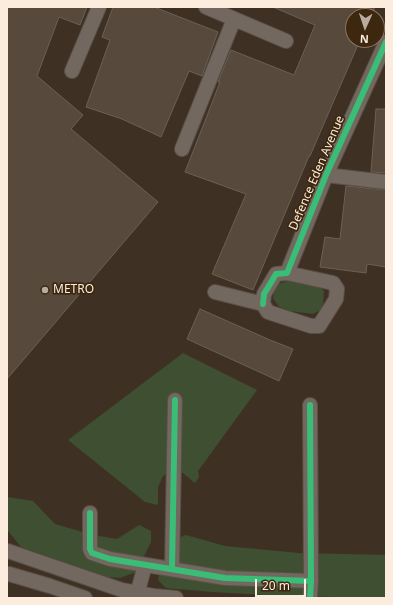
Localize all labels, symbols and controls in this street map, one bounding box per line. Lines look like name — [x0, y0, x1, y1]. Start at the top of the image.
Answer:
north arrow — [345, 8, 385, 48]
text: N — [360, 32, 369, 47]
street label: Defence Eden Avenue — [286, 114, 348, 232]
place label: METRO — [53, 283, 94, 297]
marker: METRO — [40, 285, 50, 295]
scale bar — [257, 571, 308, 597]
text: 20 m — [262, 577, 290, 594]

